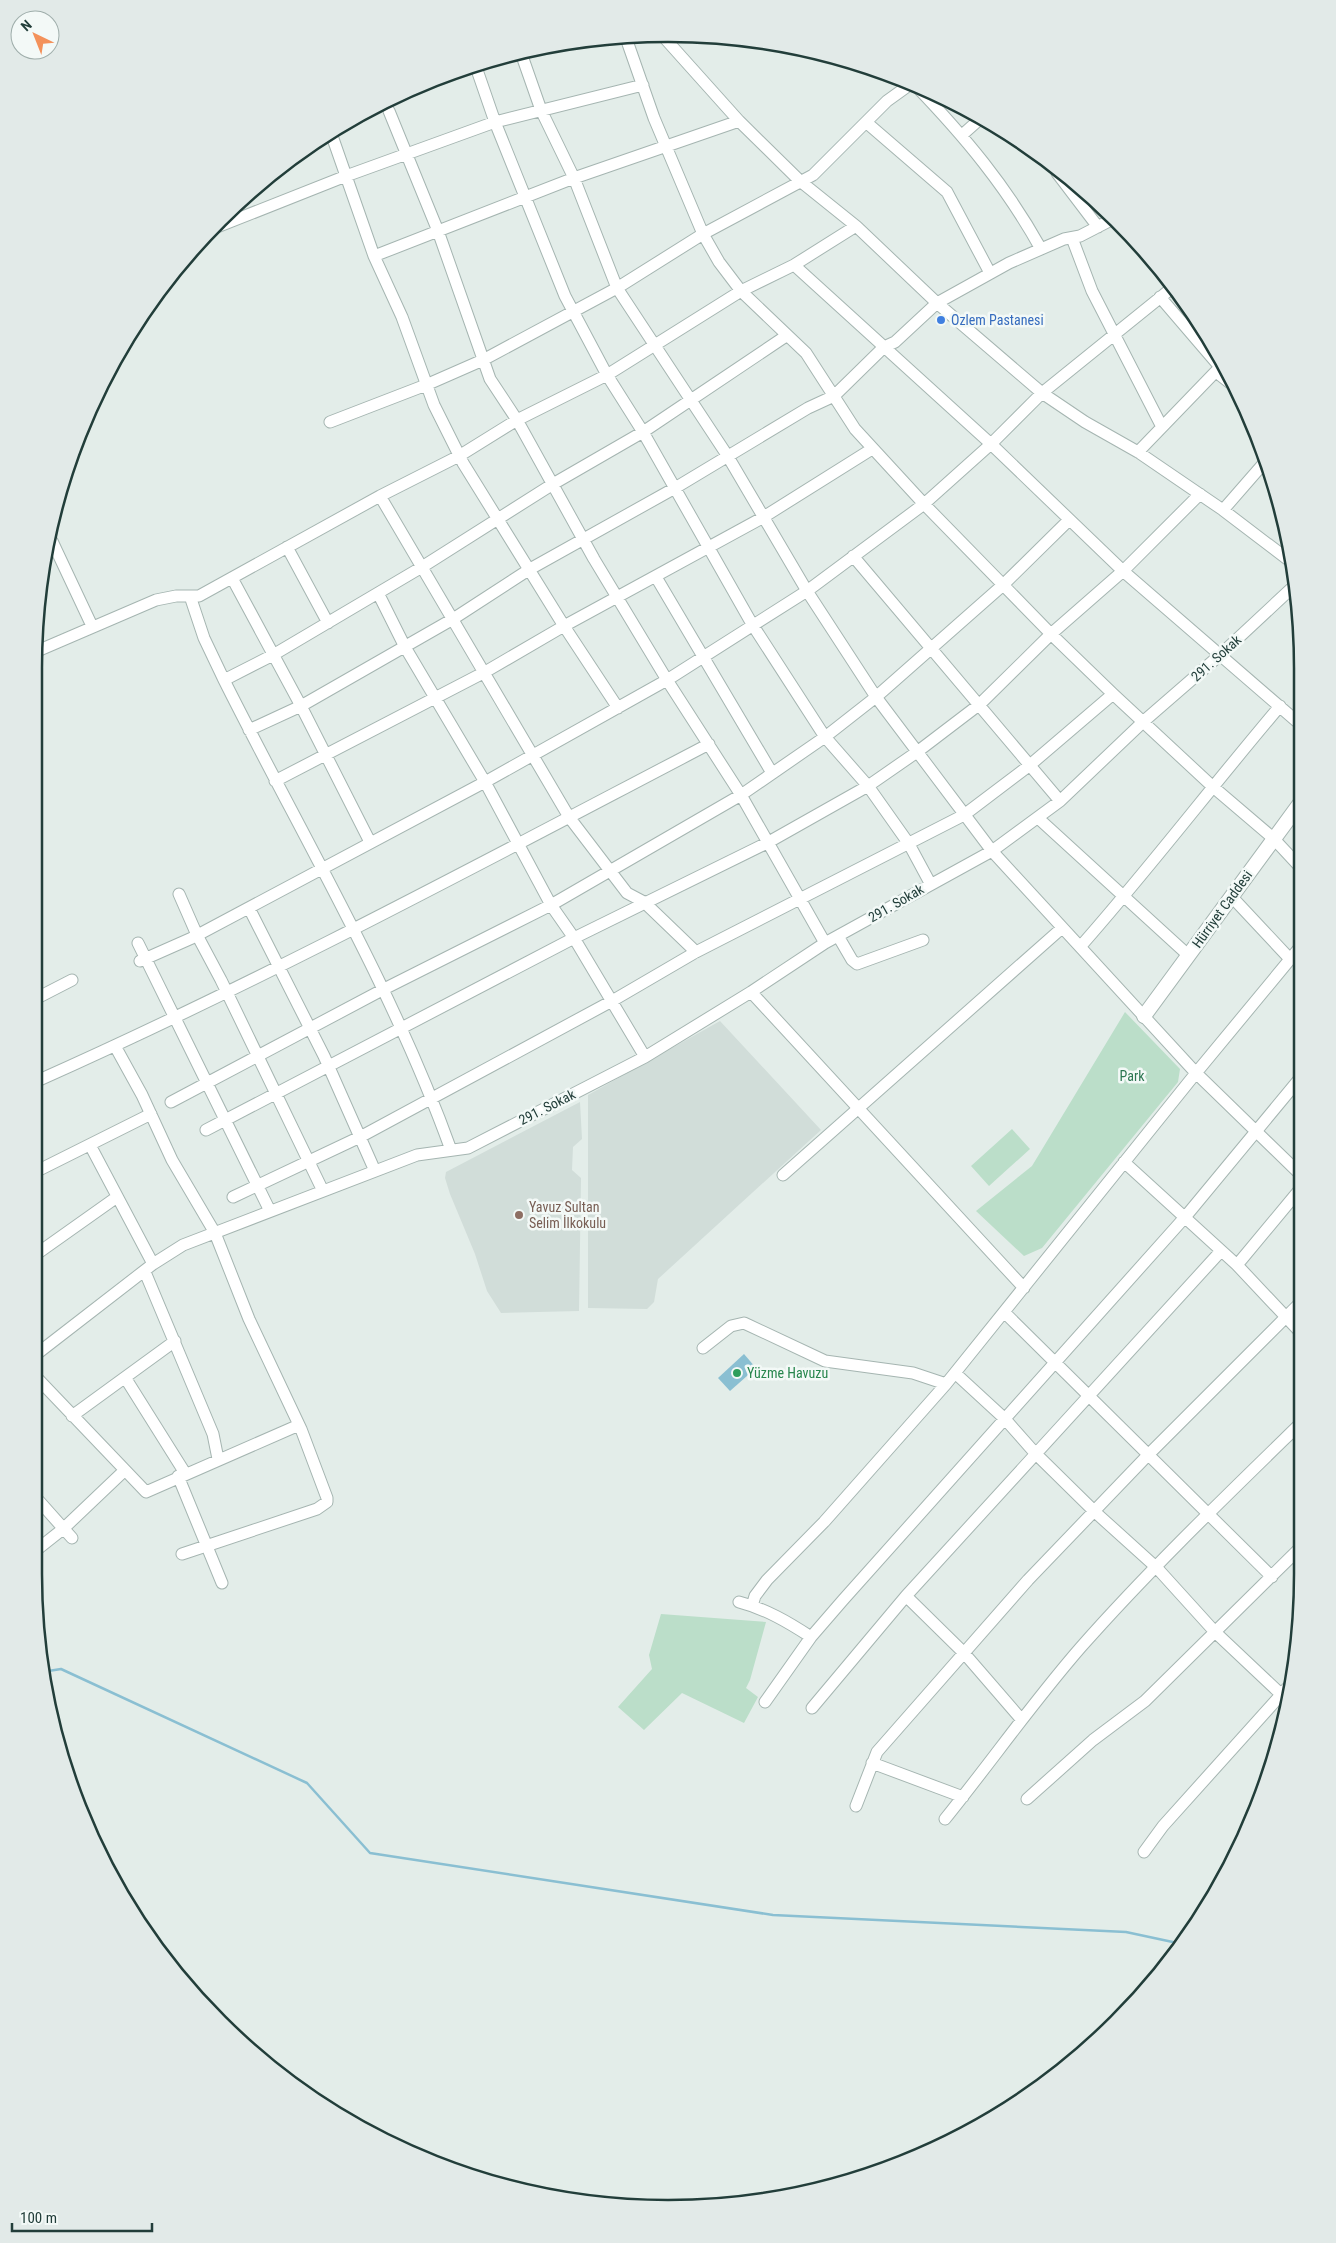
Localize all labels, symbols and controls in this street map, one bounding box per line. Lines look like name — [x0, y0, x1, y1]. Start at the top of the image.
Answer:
north arrow — [10, 10, 60, 60]
text: N — [18, 17, 35, 34]
place label: Ozlem Pastanesi — [951, 312, 1044, 328]
marker: Ozlem Pastanesi — [935, 314, 947, 326]
street label: 291. Sokak — [1188, 631, 1245, 684]
street label: Hürriyet Caddesi — [1189, 867, 1255, 951]
street label: 291. Sokak — [865, 880, 927, 925]
park label: Park — [1120, 1068, 1145, 1084]
street label: 291. Sokak — [516, 1086, 579, 1128]
place label: Yavuz Sultan Selim İlkokulu — [529, 1199, 606, 1231]
marker: Yavuz Sultan Selim İlkokulu — [513, 1209, 525, 1221]
place label: Yüzme Havuzu — [747, 1365, 828, 1381]
marker: Yüzme Havuzu — [731, 1367, 743, 1379]
scale bar — [12, 2200, 152, 2232]
text: 100 m — [20, 2209, 57, 2227]

